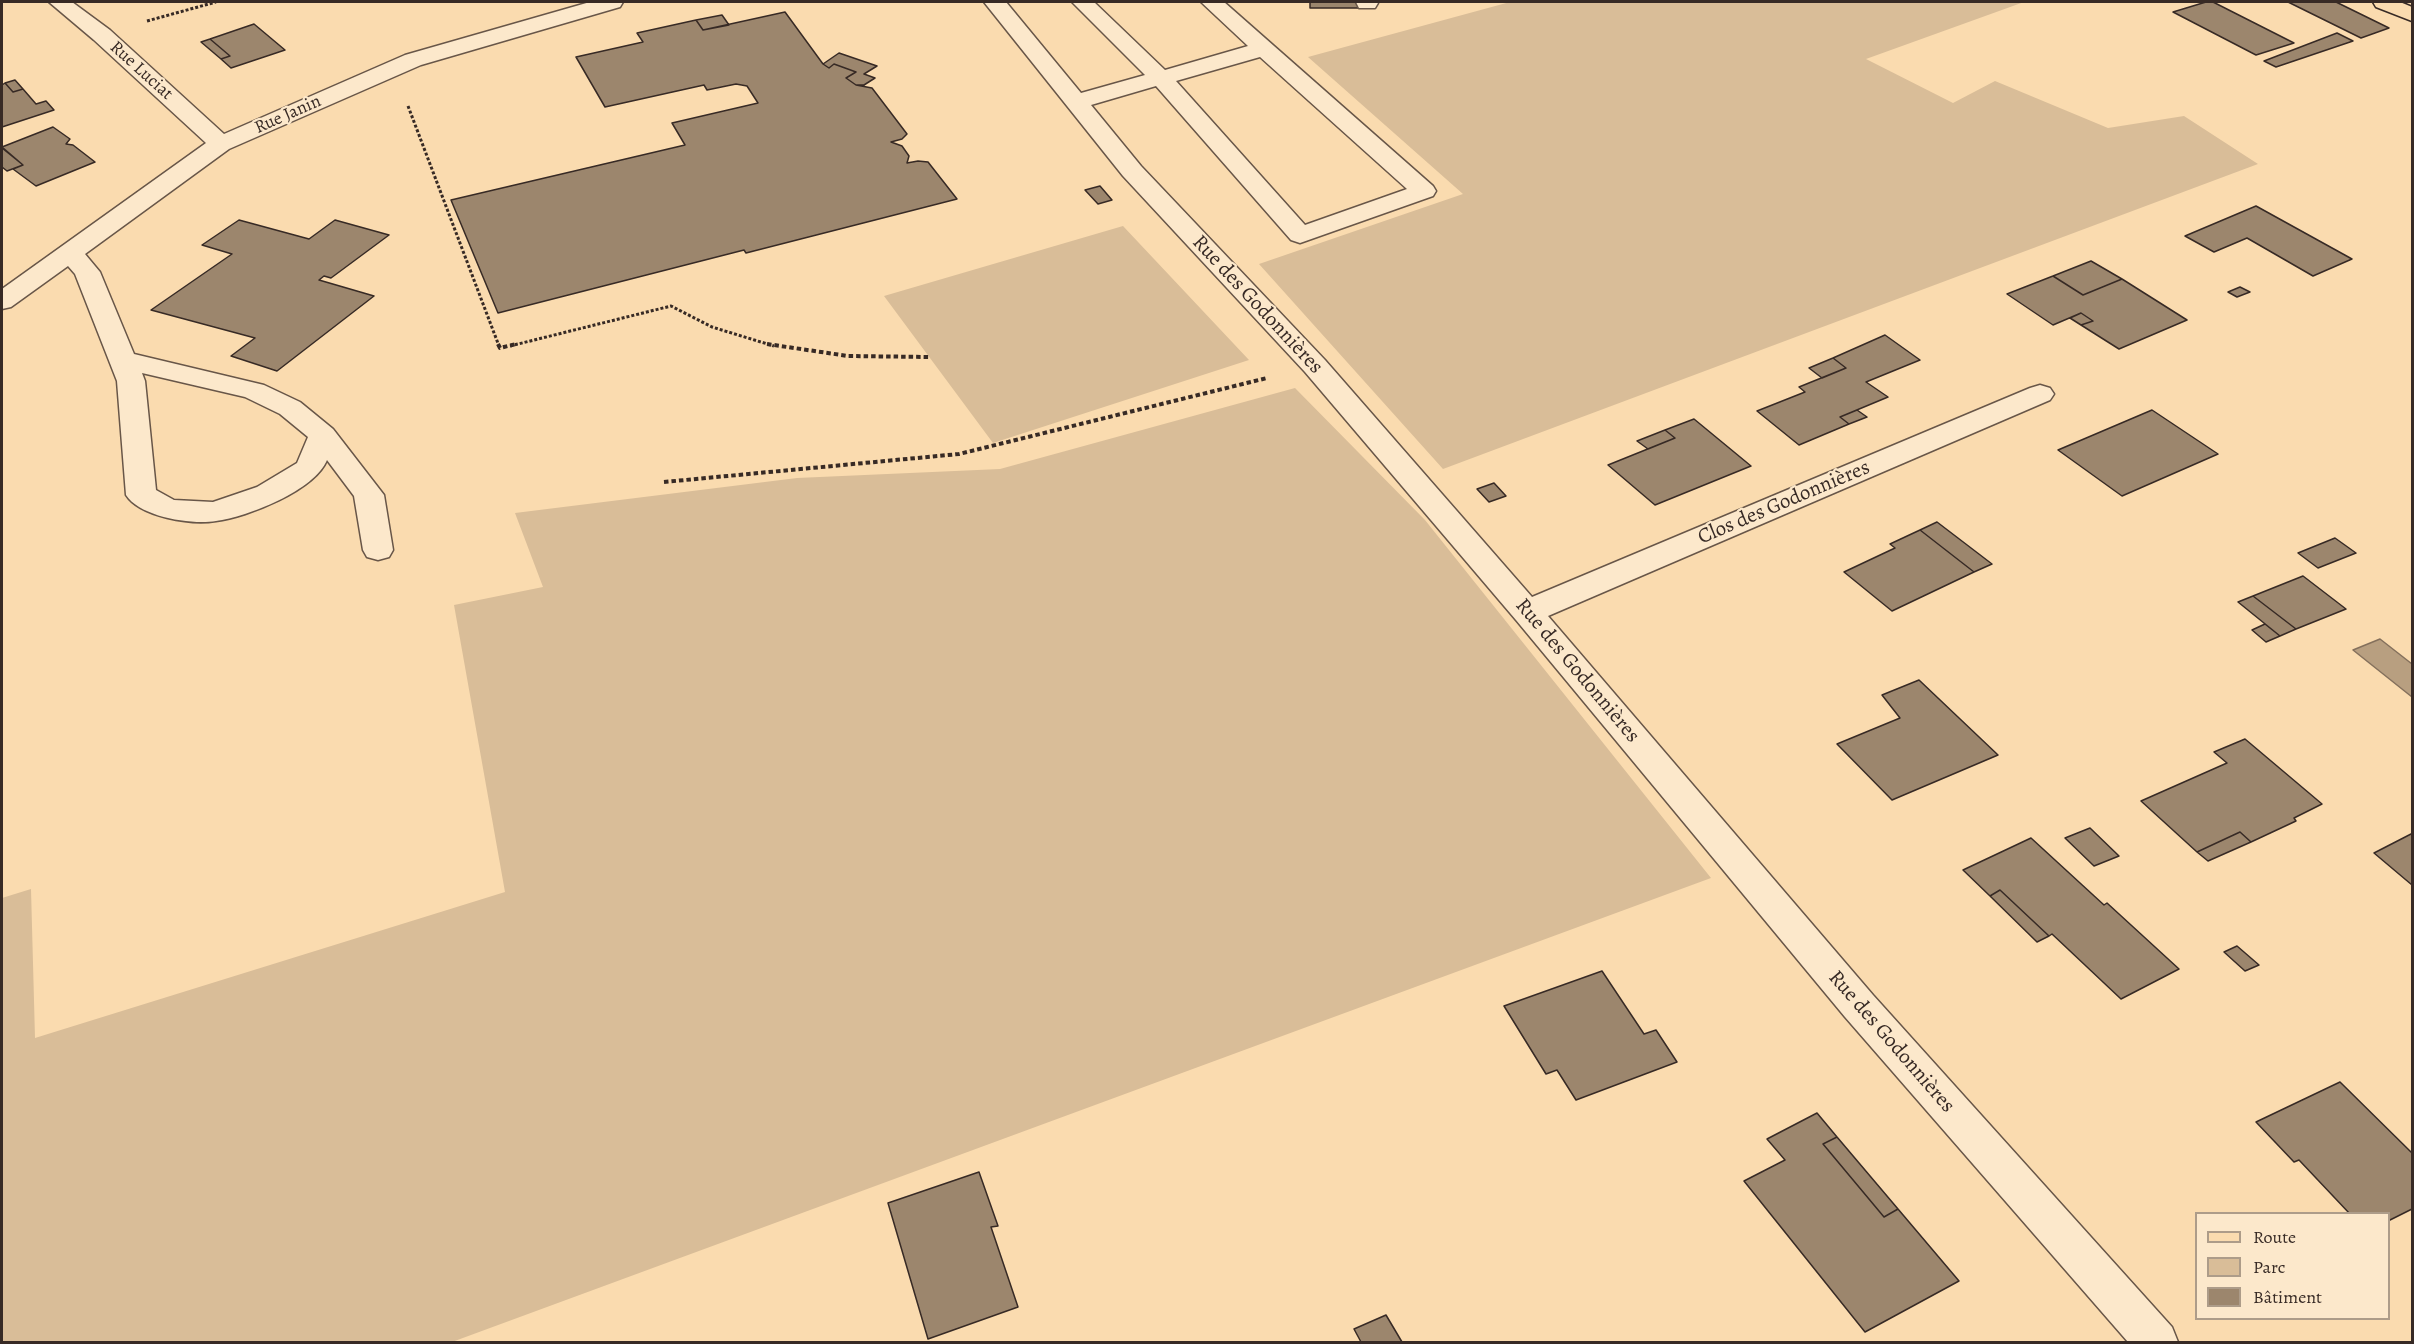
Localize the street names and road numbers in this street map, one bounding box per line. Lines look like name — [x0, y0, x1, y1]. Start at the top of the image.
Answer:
street label: Rue Luciat — [105, 37, 177, 105]
street label: Rue Janin — [251, 91, 325, 139]
street label: Rue des Godonnières — [1186, 231, 1328, 379]
street label: Clos des Godonnières — [1694, 455, 1874, 551]
street label: Rue des Godonnières — [1509, 594, 1645, 748]
street label: Rue des Godonnières — [1822, 966, 1960, 1118]

